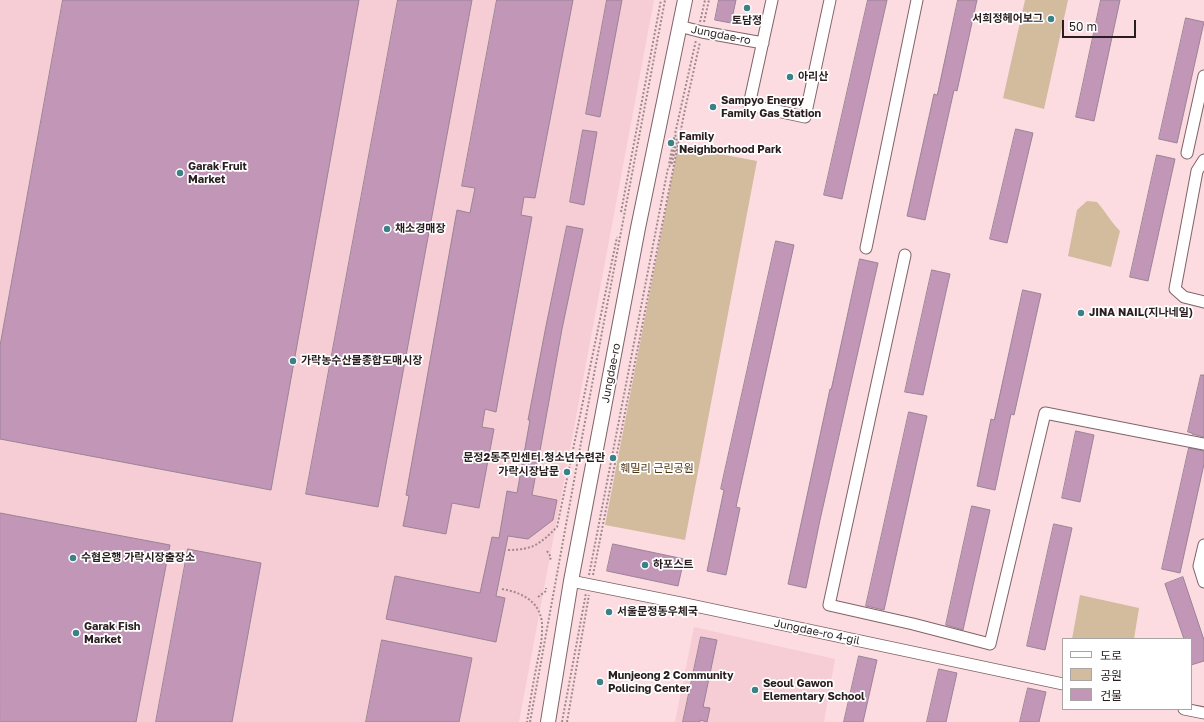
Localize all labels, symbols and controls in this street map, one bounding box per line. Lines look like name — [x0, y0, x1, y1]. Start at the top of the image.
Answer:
marker: 토담정 — [742, 3, 752, 13]
place label: 서희정헤어보그 — [972, 12, 1043, 26]
scale bar — [1064, 12, 1138, 38]
place label: 토담정 — [732, 14, 762, 28]
marker: 서희정헤어보그 — [1046, 14, 1056, 24]
text: 50 m — [1069, 19, 1097, 34]
street label: Jungdae-ro — [690, 23, 752, 47]
place label: 아리산 — [798, 70, 828, 84]
marker: 아리산 — [785, 72, 795, 82]
place label: Sampyo Energy Family Gas Station — [721, 94, 821, 120]
marker: Sampyo Energy Family Gas Station — [708, 102, 718, 112]
place label: Family Neighborhood Park — [679, 130, 782, 156]
marker: Family Neighborhood Park — [666, 138, 676, 148]
place label: Garak Fruit Market — [188, 160, 247, 186]
marker: Garak Fruit Market — [175, 168, 185, 178]
place label: 채소경매장 — [395, 222, 446, 236]
marker: 채소경매장 — [382, 224, 392, 234]
place label: JINA NAIL(지나네일) — [1089, 306, 1193, 320]
marker: JINA NAIL(지나네일) — [1076, 308, 1086, 318]
street label: Jungdae-ro — [599, 342, 623, 404]
place label: 가락농수산물종합도매시장 — [301, 354, 422, 368]
marker: 가락농수산물종합도매시장 — [288, 356, 298, 366]
place label: 문정2동주민센터.청소년수련관 — [463, 451, 605, 465]
marker: 문정2동주민센터.청소년수련관 — [608, 453, 618, 463]
park label: 훼밀리 근린공원 — [620, 462, 694, 476]
place label: 가락시장남문 — [498, 465, 559, 479]
marker: 가락시장남문 — [562, 467, 572, 477]
place label: 수협은행 가락시장출장소 — [81, 551, 195, 565]
marker: 수협은행 가락시장출장소 — [68, 553, 78, 563]
place label: 하포스트 — [653, 558, 693, 572]
marker: 하포스트 — [640, 560, 650, 570]
place label: 서울문정동우체국 — [617, 605, 698, 619]
marker: 서울문정동우체국 — [604, 607, 614, 617]
street label: Jungdae-ro 4-gil — [773, 616, 861, 648]
place label: Garak Fish Market — [84, 620, 140, 646]
marker: Garak Fish Market — [71, 628, 81, 638]
legend — [1062, 638, 1192, 710]
text: 도로 — [1100, 648, 1122, 663]
text: 공원 — [1100, 668, 1122, 683]
place label: Munjeong 2 Community Policing Center — [608, 669, 734, 695]
marker: Munjeong 2 Community Policing Center — [595, 677, 605, 687]
place label: Seoul Gawon Elementary School — [763, 677, 865, 703]
marker: Seoul Gawon Elementary School — [750, 685, 760, 695]
text: 건물 — [1100, 688, 1122, 703]

